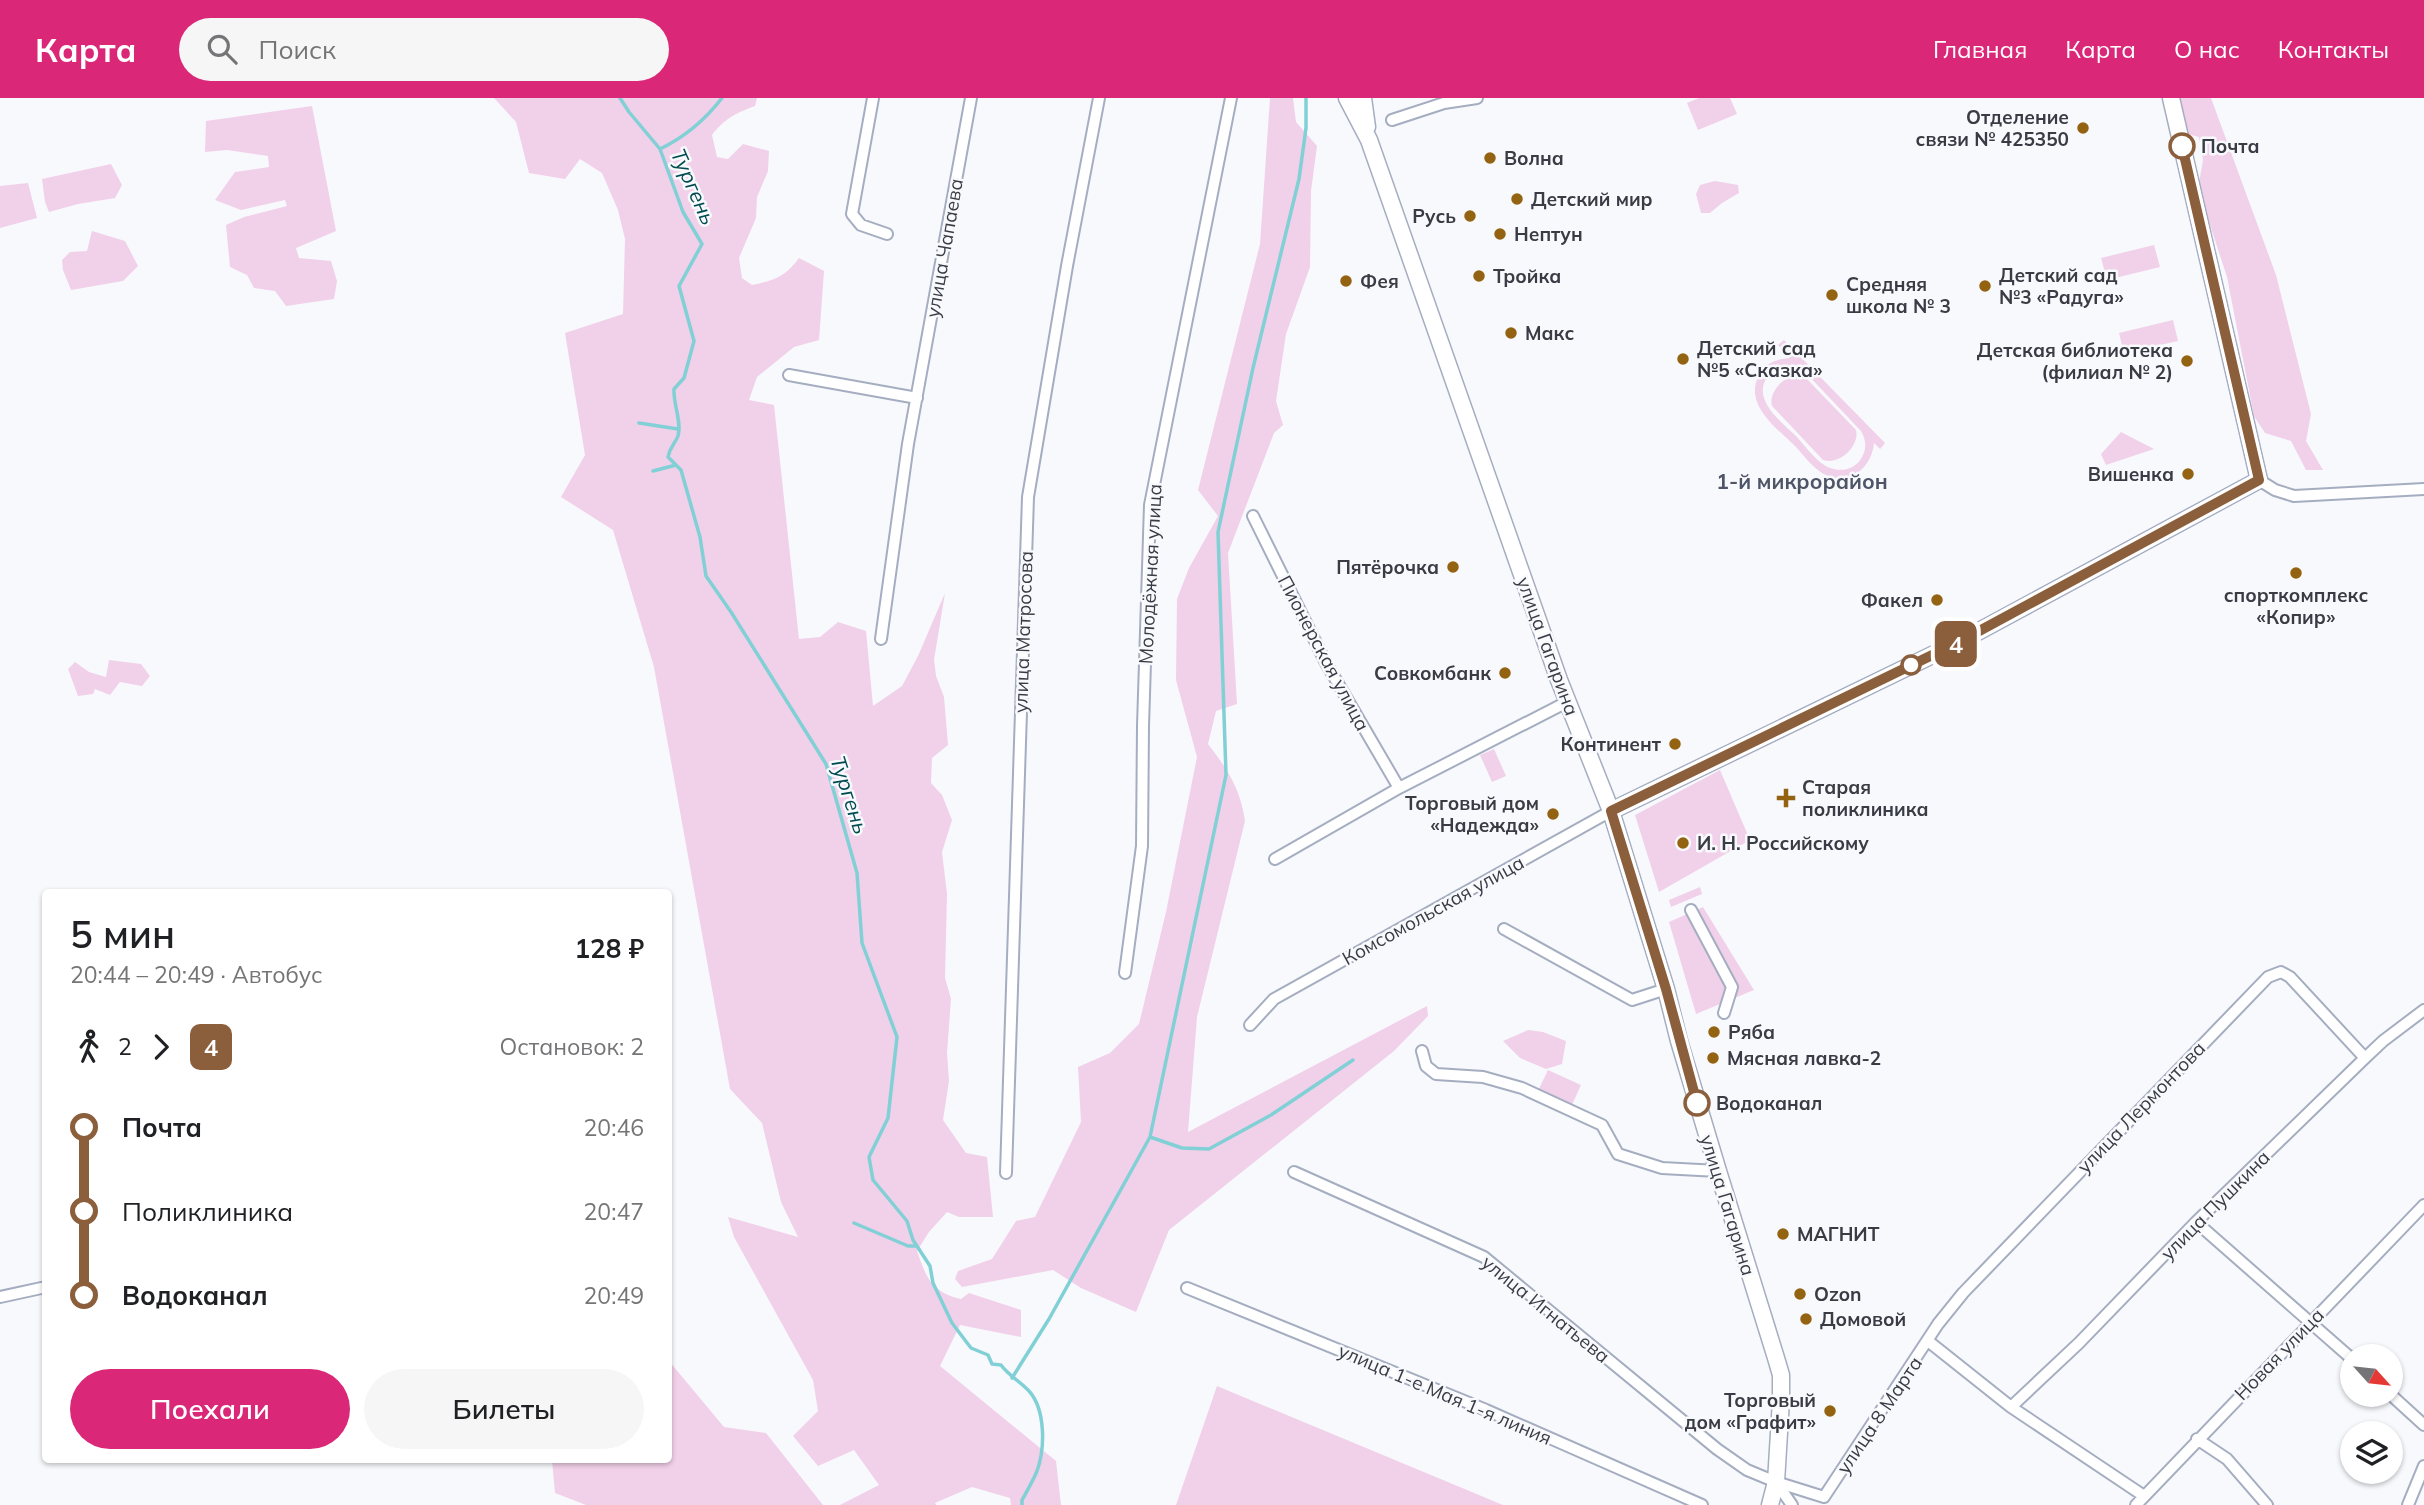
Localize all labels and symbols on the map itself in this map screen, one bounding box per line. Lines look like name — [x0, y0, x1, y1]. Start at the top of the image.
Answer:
place label: Отделение связи № 425350 — [1916, 105, 2069, 151]
marker: Отделение связи № 425350 — [2075, 120, 2091, 136]
marker: Почта — [2169, 133, 2195, 159]
place label: Почта — [2201, 134, 2260, 158]
water label: Тургень — [666, 145, 722, 229]
place label: Волна — [1504, 146, 1564, 170]
marker: Волна — [1482, 150, 1498, 166]
street label: улица Чапаева — [920, 177, 968, 319]
place label: Детский мир — [1531, 187, 1653, 211]
marker: Детский мир — [1509, 191, 1525, 207]
place label: Русь — [1412, 204, 1456, 228]
marker: Русь — [1462, 208, 1478, 224]
place label: Нептун — [1514, 222, 1583, 246]
marker: Нептун — [1492, 226, 1508, 242]
place label: Детский сад №3 «Радуга» — [1999, 263, 2124, 309]
place label: Тройка — [1493, 264, 1561, 288]
marker: Тройка — [1471, 268, 1487, 284]
place label: Фея — [1360, 269, 1399, 293]
place label: Средняя школа № 3 — [1846, 272, 1951, 318]
marker: Фея — [1338, 273, 1354, 289]
marker: Детский сад №3 «Радуга» — [1977, 278, 1993, 294]
marker: Средняя школа № 3 — [1824, 287, 1840, 303]
place label: Макс — [1525, 321, 1574, 345]
marker: Макс — [1503, 325, 1519, 341]
place label: Детский сад №5 «Сказка» — [1697, 336, 1823, 382]
place label: Детская библиотека (филиал № 2) — [1977, 338, 2173, 384]
marker: Детский сад №5 «Сказка» — [1675, 351, 1691, 367]
marker: Детская библиотека (филиал № 2) — [2179, 353, 2195, 369]
place label: Вишенка — [2088, 462, 2174, 486]
marker: Вишенка — [2180, 466, 2196, 482]
district label: 1-й микрорайон — [1716, 468, 1888, 494]
street label: Молодёжная улица — [1133, 483, 1167, 665]
street label: улица Матросова — [1008, 550, 1038, 714]
place label: Пятёрочка — [1336, 555, 1439, 579]
marker: Пятёрочка — [1445, 559, 1461, 575]
marker: спорткомплекс «Копир» — [2288, 565, 2304, 581]
street label: Пионерская улица — [1273, 571, 1375, 735]
street label: улица Гагарина — [1512, 573, 1584, 719]
place label: спорткомплекс «Копир» — [2224, 583, 2368, 629]
place label: Факел — [1861, 588, 1923, 612]
marker: Факел — [1929, 592, 1945, 608]
line badge: 4 — [1933, 621, 1979, 667]
unlabelled marker — [1901, 655, 1921, 675]
place label: Совкомбанк — [1374, 661, 1491, 685]
marker: Совкомбанк — [1497, 665, 1513, 681]
place label: Континент — [1561, 732, 1662, 756]
marker: Континент — [1667, 736, 1683, 752]
water label: Тургень — [825, 752, 875, 837]
place label: Старая поликлиника — [1802, 775, 1929, 821]
marker: Старая поликлиника — [1776, 788, 1796, 808]
place label: Торговый дом «Надежда» — [1405, 791, 1539, 837]
marker: Торговый дом «Надежда» — [1545, 806, 1561, 822]
place label: И. Н. Российскому — [1697, 831, 1869, 855]
marker: И. Н. Российскому — [1675, 835, 1691, 851]
street label: Комсомольская улица — [1338, 850, 1528, 970]
place label: Ряба — [1728, 1020, 1775, 1044]
marker: Ряба — [1706, 1024, 1722, 1040]
street label: улица Лермонтова — [2072, 1036, 2210, 1178]
place label: Мясная лавка-2 — [1727, 1046, 1881, 1070]
marker: Мясная лавка-2 — [1705, 1050, 1721, 1066]
marker: Водоканал — [1684, 1090, 1710, 1116]
place label: Водоканал — [1716, 1091, 1822, 1115]
street label: улица Гагарина — [1695, 1132, 1761, 1278]
street label: улица Пушкина — [2155, 1145, 2275, 1265]
place label: МАГНИТ — [1797, 1222, 1880, 1246]
marker: МАГНИТ — [1775, 1226, 1791, 1242]
street label: улица Игнатьева — [1477, 1250, 1615, 1368]
place label: Ozon — [1814, 1282, 1861, 1306]
marker: Ozon — [1792, 1286, 1808, 1302]
street label: Новая улица — [2229, 1303, 2329, 1405]
place label: Домовой — [1820, 1307, 1906, 1331]
marker: Домовой — [1798, 1311, 1814, 1327]
street label: улица 1-е Мая 1-я линия — [1335, 1338, 1555, 1450]
north arrow — [2340, 1344, 2403, 1407]
street label: улица 8 Марта — [1831, 1352, 1927, 1478]
place label: Торговый дом «Графит» — [1684, 1388, 1816, 1434]
marker: Торговый дом «Графит» — [1822, 1403, 1838, 1419]

